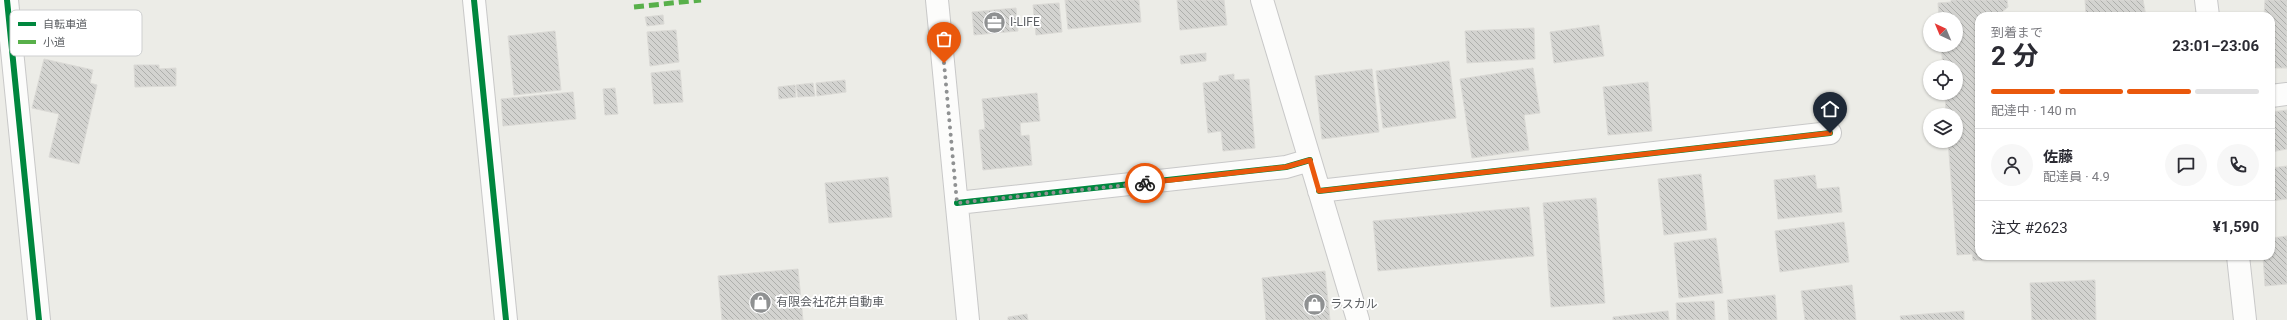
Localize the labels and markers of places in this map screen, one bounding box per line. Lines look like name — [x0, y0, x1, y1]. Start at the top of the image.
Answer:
office icon: I-LIFE — [982, 9, 1008, 35]
place label: I-LIFE — [1010, 15, 1040, 29]
pin — [927, 22, 961, 63]
pin — [1813, 92, 1847, 133]
shop icon: 有限会社花井自動車 — [748, 289, 774, 315]
shop icon: ラスカル — [1301, 291, 1327, 317]
place label: 有限会社花井自動車 — [776, 295, 884, 309]
place label: ラスカル — [1330, 297, 1378, 311]

